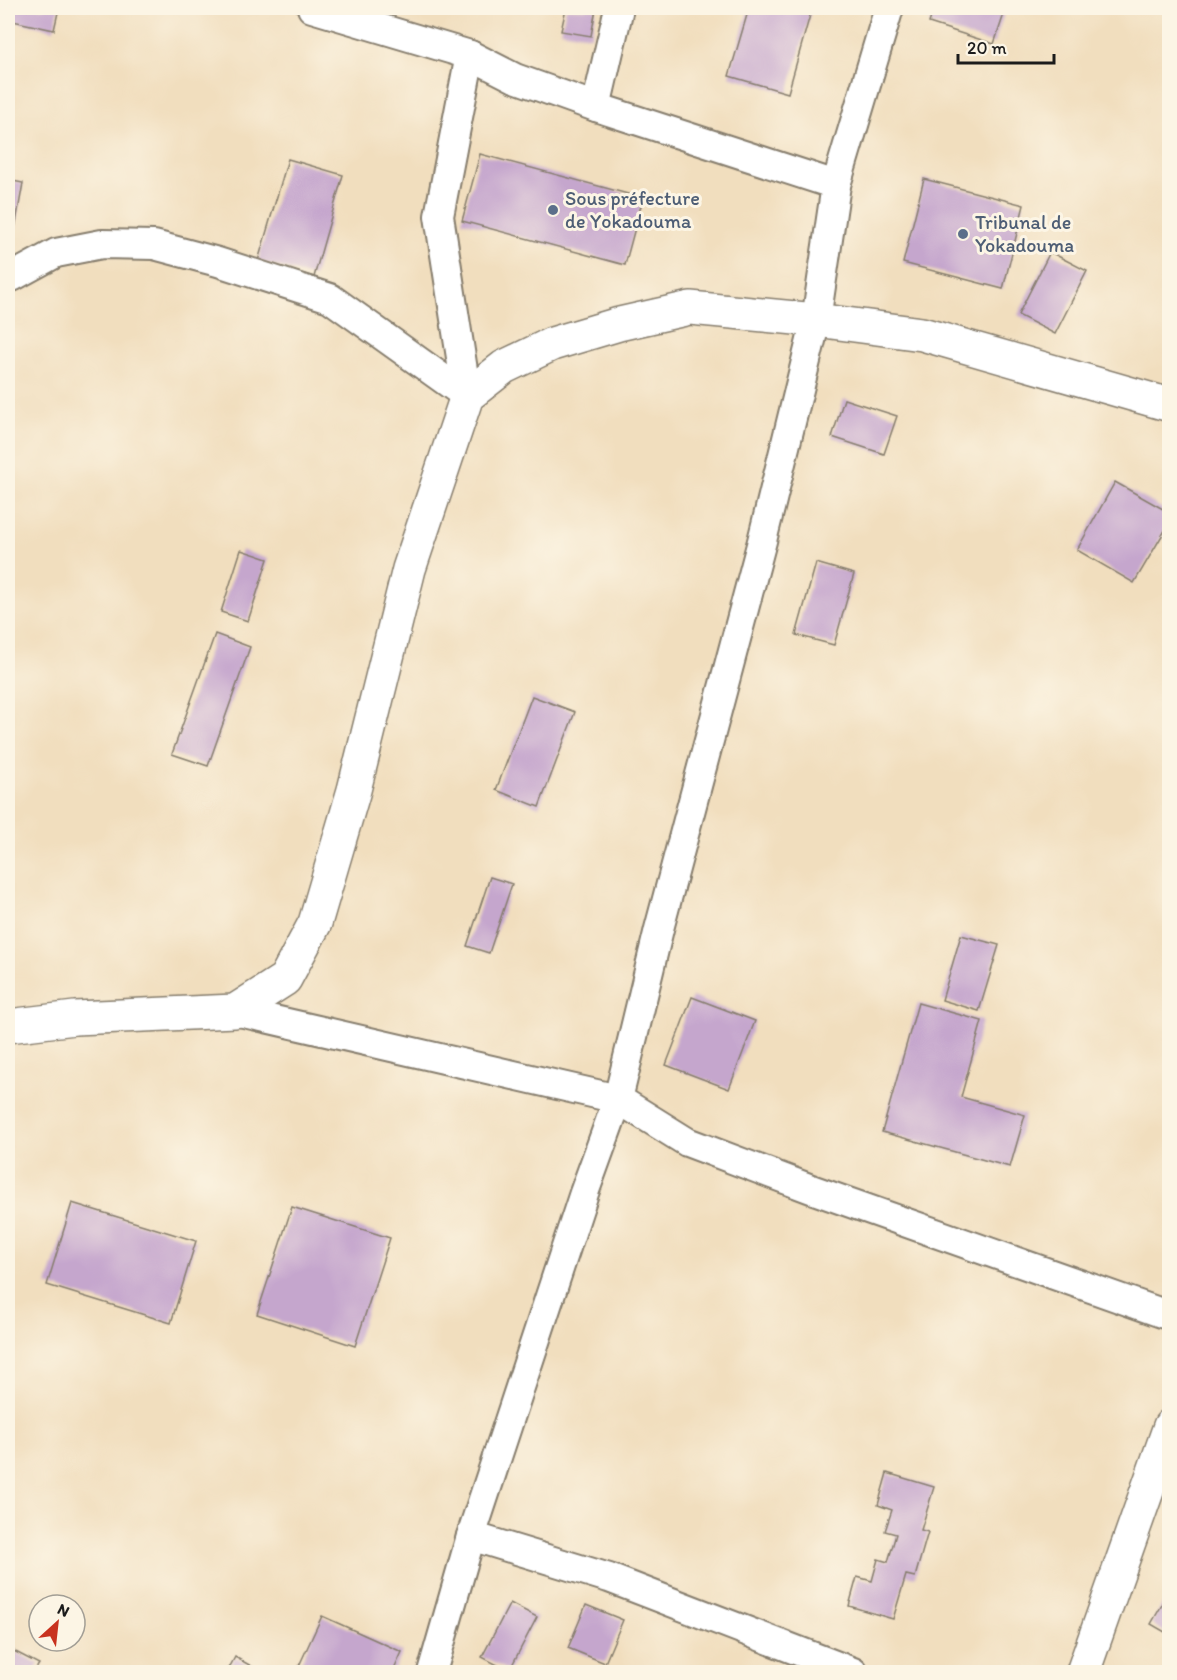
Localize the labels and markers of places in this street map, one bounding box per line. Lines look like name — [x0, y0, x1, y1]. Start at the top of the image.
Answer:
place label: Sous préfecture de Yokadouma — [565, 186, 700, 233]
marker: Sous préfecture de Yokadouma — [546, 203, 560, 217]
place label: Tribunal de Yokadouma — [975, 210, 1074, 257]
marker: Tribunal de Yokadouma — [956, 227, 970, 241]

